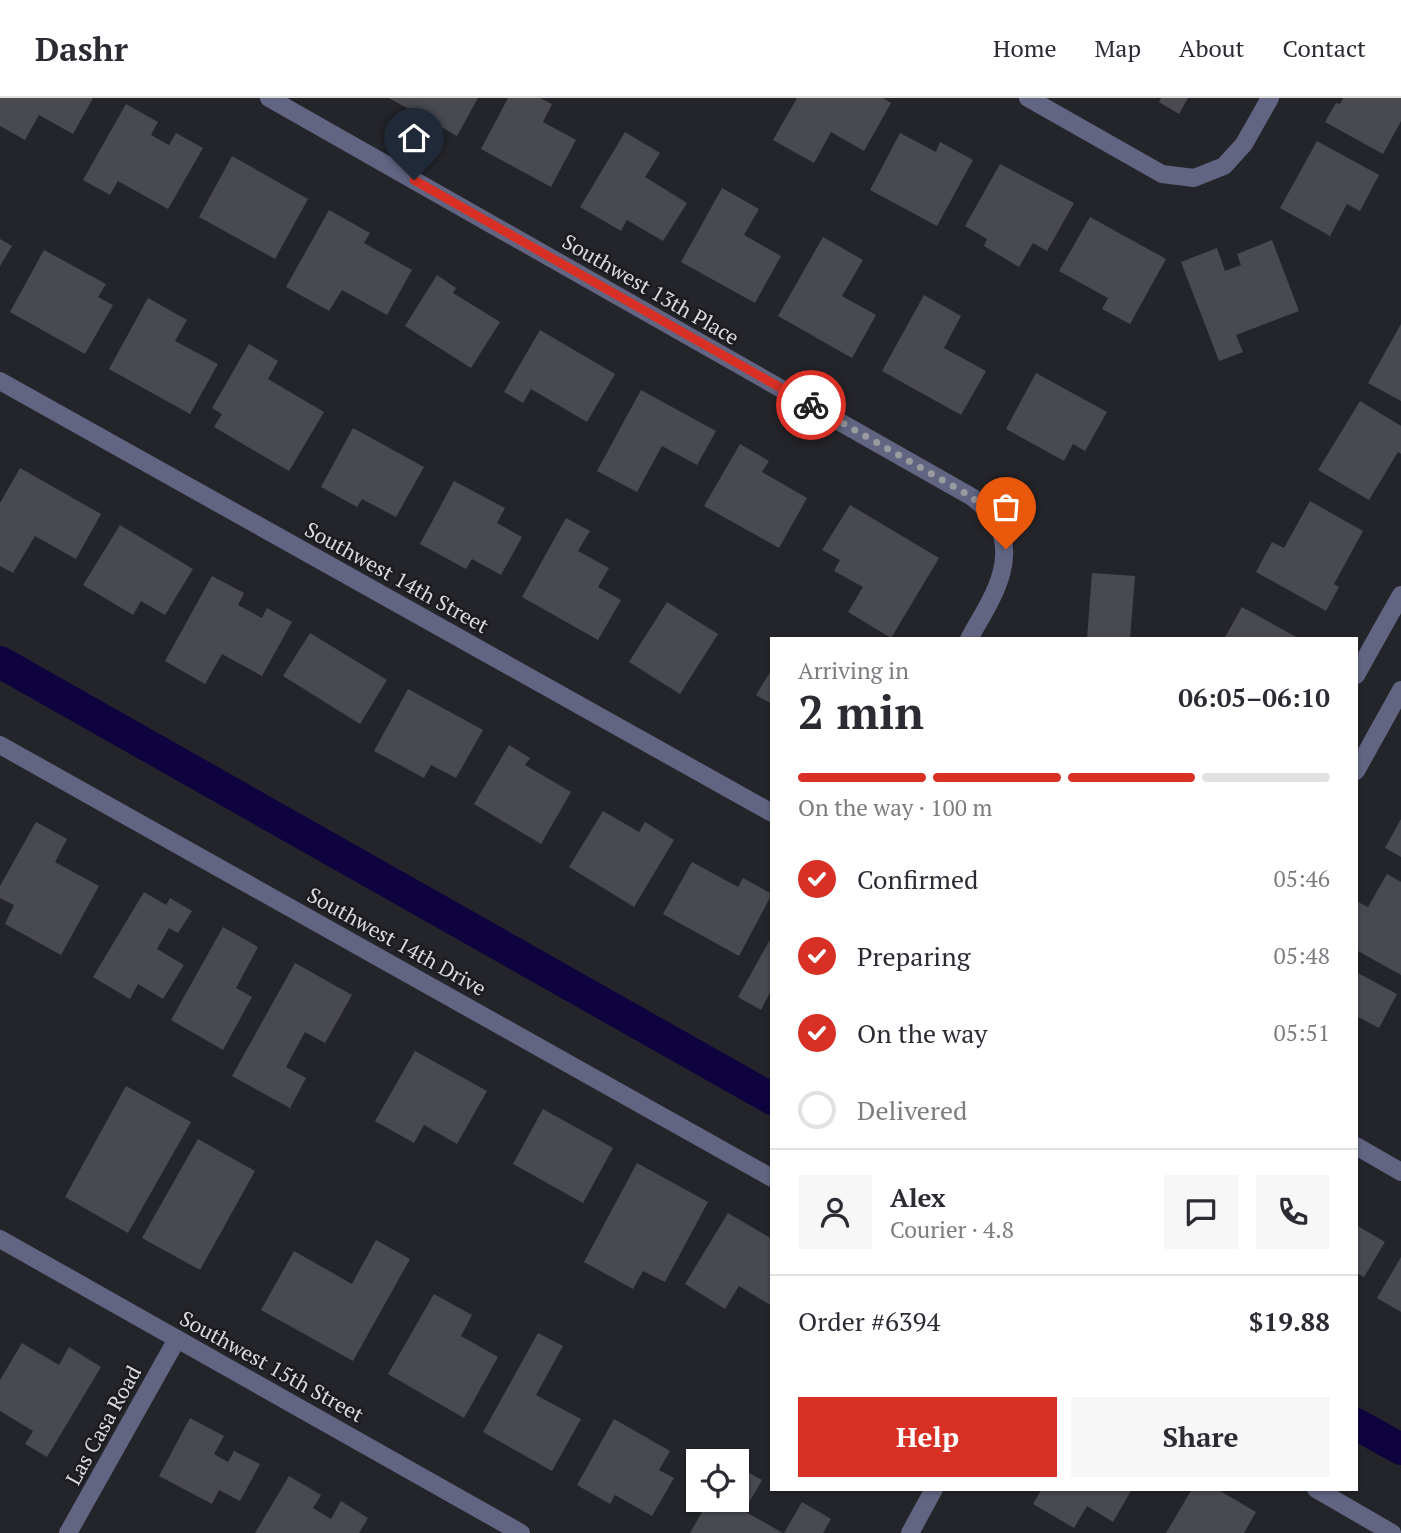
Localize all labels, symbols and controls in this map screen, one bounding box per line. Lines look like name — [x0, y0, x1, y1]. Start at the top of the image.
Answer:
text: Dashr — [35, 27, 128, 70]
text: Home — [993, 32, 1057, 64]
text: Map — [1095, 32, 1141, 64]
text: About — [1179, 32, 1245, 64]
text: Contact — [1283, 32, 1366, 64]
pin — [384, 108, 444, 180]
icon: home — [395, 119, 433, 157]
street label: Southwest 13th Place — [558, 227, 744, 351]
courier — [776, 370, 846, 440]
icon: bike — [792, 386, 830, 424]
pin — [976, 477, 1036, 549]
icon: bag — [987, 488, 1025, 526]
street label: Southwest 14th Street — [300, 515, 494, 639]
text: Arriving in — [798, 655, 909, 686]
text: 06:05–06:10 — [1178, 680, 1330, 714]
text: 2 min — [798, 681, 924, 742]
text: On the way · 100 m — [798, 792, 992, 823]
icon: check — [798, 860, 836, 898]
text: Confirmed — [857, 862, 978, 896]
text: 05:46 — [1273, 863, 1330, 894]
street label: Southwest 14th Drive — [303, 880, 491, 1002]
icon: check — [798, 937, 836, 975]
text: Preparing — [857, 939, 970, 973]
text: 05:48 — [1273, 940, 1330, 971]
icon: check — [798, 1014, 836, 1052]
text: On the way — [857, 1016, 988, 1050]
text: 05:51 — [1273, 1017, 1330, 1048]
text: Delivered — [857, 1093, 967, 1127]
button: person — [798, 1175, 872, 1249]
button: chat — [1164, 1175, 1238, 1249]
button: phone — [1256, 1175, 1330, 1249]
text: Alex — [890, 1180, 946, 1214]
text: Courier · 4.8 — [890, 1214, 1014, 1245]
street label: Southwest 15th Street — [175, 1304, 369, 1428]
text: Order #6394 — [798, 1304, 940, 1338]
text: $19.88 — [1249, 1304, 1330, 1338]
street label: Las Casa Road — [59, 1360, 147, 1490]
button: Help — [798, 1397, 1057, 1477]
button: Share — [1071, 1397, 1330, 1477]
map controls — [686, 1449, 749, 1512]
button: locate — [686, 1449, 749, 1512]

